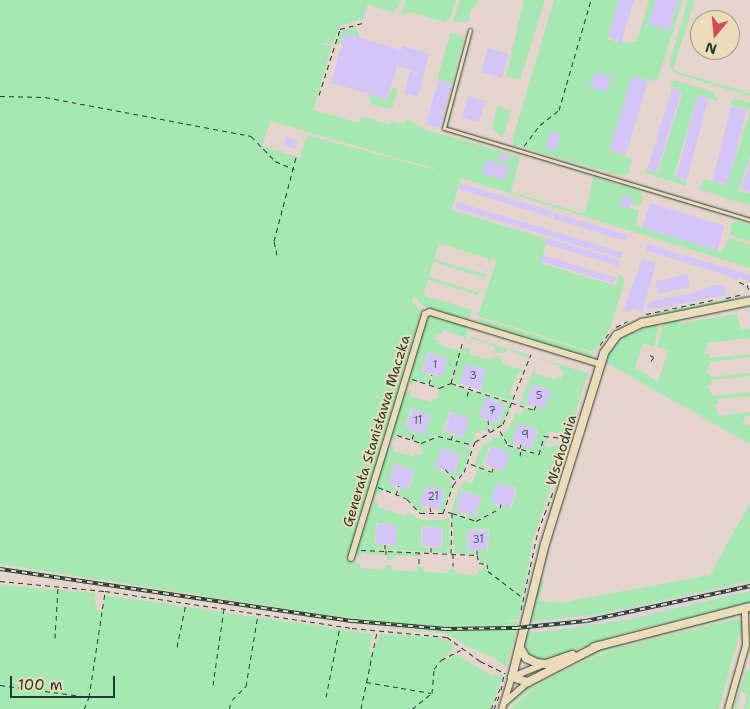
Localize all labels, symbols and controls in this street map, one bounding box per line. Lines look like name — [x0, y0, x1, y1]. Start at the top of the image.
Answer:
north arrow — [690, 10, 740, 60]
text: N — [703, 38, 719, 59]
street label: Generała Stanisława Maczka — [339, 333, 413, 529]
house number: 1 — [433, 358, 437, 372]
house number: 3 — [469, 369, 477, 383]
house number: 5 — [536, 389, 542, 403]
house number: 7 — [488, 404, 496, 418]
street label: Wschodnia — [542, 413, 580, 487]
house number: 11 — [414, 414, 422, 428]
house number: 9 — [521, 428, 529, 442]
house number: 21 — [427, 490, 439, 504]
house number: 31 — [472, 533, 484, 547]
scale bar — [12, 666, 118, 698]
text: 100 m — [18, 675, 63, 695]

